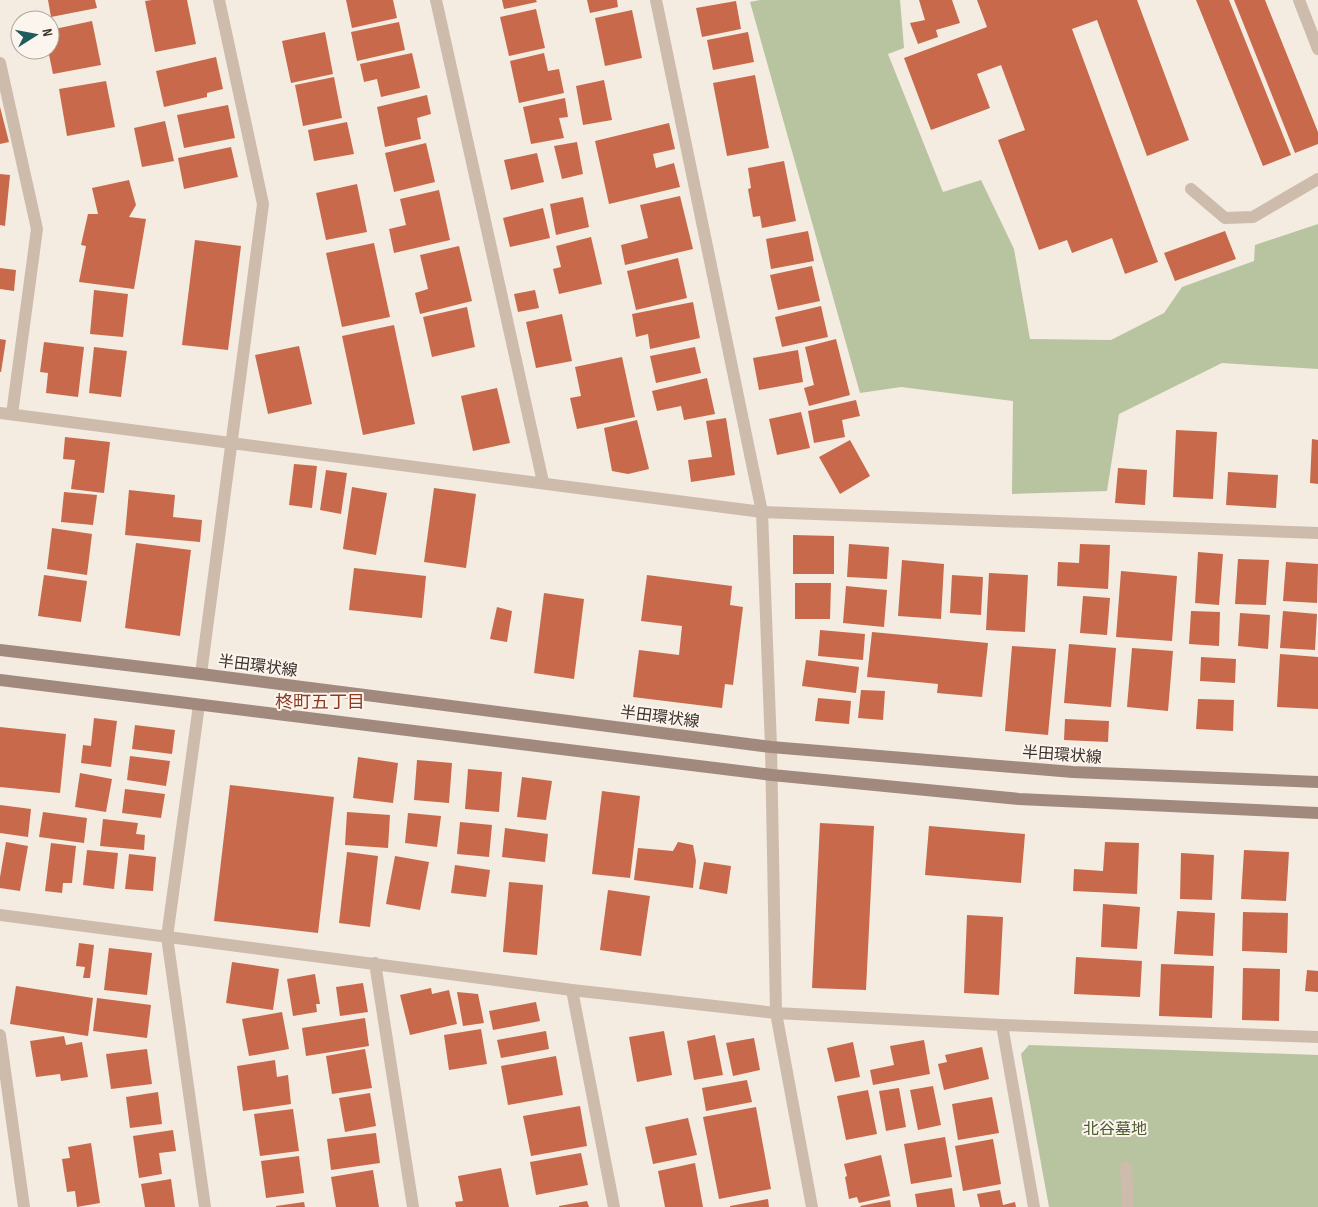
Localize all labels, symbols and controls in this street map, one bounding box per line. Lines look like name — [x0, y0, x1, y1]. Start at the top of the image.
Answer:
north arrow — [10, 10, 60, 60]
text: N — [38, 27, 56, 38]
street label: 半田環状線 — [217, 652, 299, 681]
district label: 柊町五丁目 — [275, 692, 365, 713]
street label: 半田環状線 — [619, 703, 701, 732]
street label: 半田環状線 — [1021, 743, 1102, 768]
park label: 北谷墓地 — [1083, 1120, 1147, 1139]

